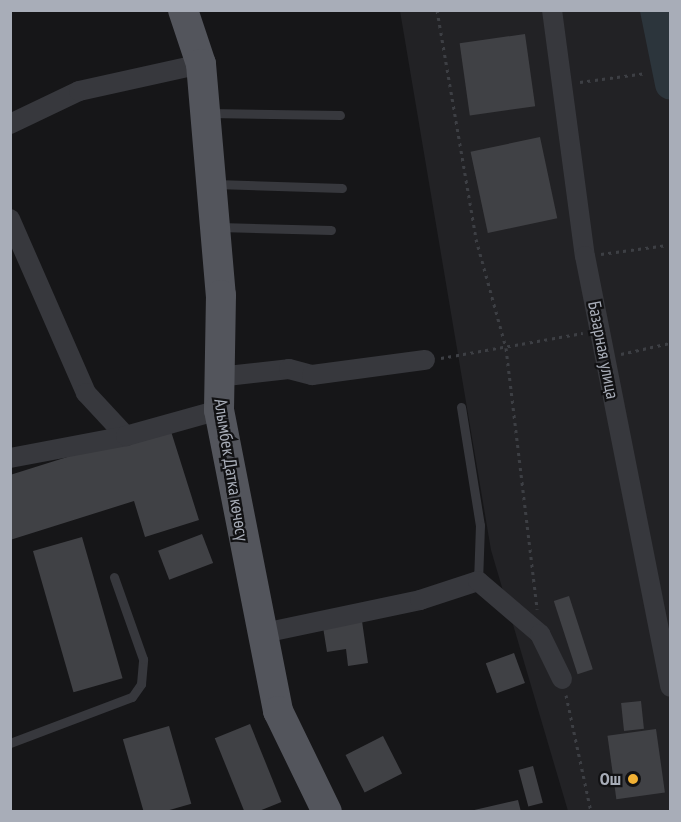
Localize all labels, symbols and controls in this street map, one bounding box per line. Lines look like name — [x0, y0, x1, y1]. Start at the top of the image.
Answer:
street label: Базарная улица — [583, 299, 623, 401]
street label: Алымбек Датка көчөсү — [209, 397, 253, 543]
place label: Ош — [600, 768, 621, 790]
marker: Ош — [626, 772, 640, 786]

